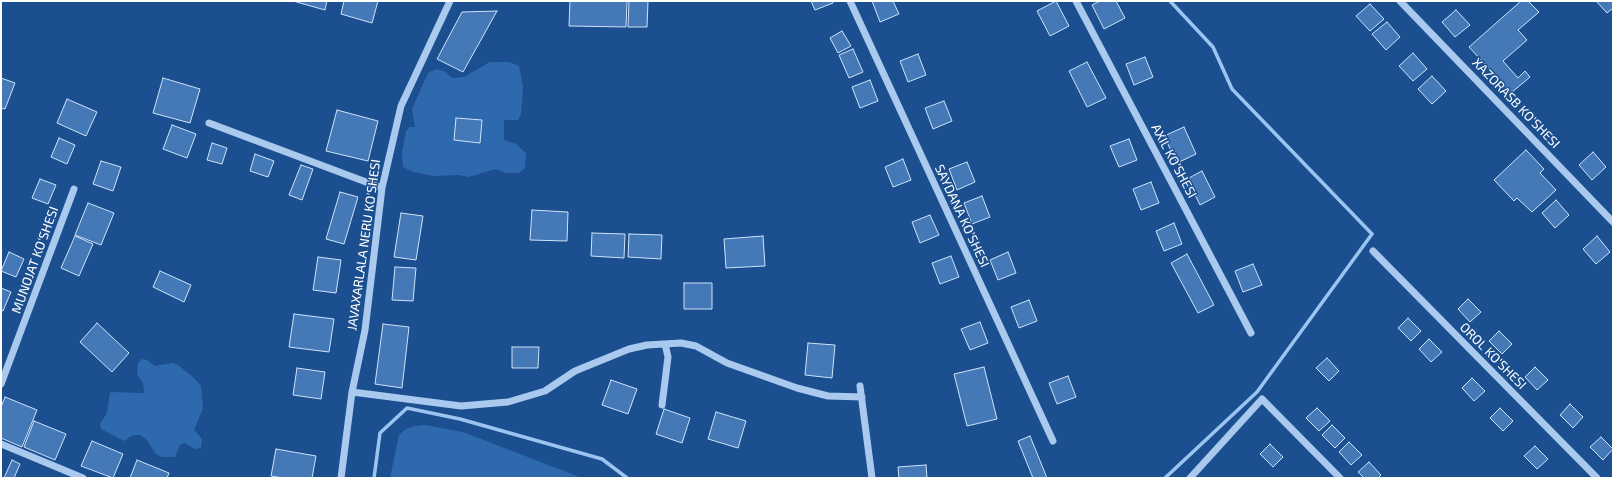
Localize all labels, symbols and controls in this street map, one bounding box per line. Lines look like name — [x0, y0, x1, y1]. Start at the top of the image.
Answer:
street label: XAZORASB KO'SHESI — [1469, 55, 1563, 151]
street label: AXIL KO'SHESI — [1148, 121, 1200, 201]
street label: JAVAXARLALA NERU KO'SHESI — [344, 158, 384, 332]
street label: SAYDANA KO'SHESI — [931, 162, 993, 270]
street label: MUNOJAT KO'SHESI — [8, 204, 62, 316]
street label: OROL KO'SHESI — [1456, 319, 1530, 393]

